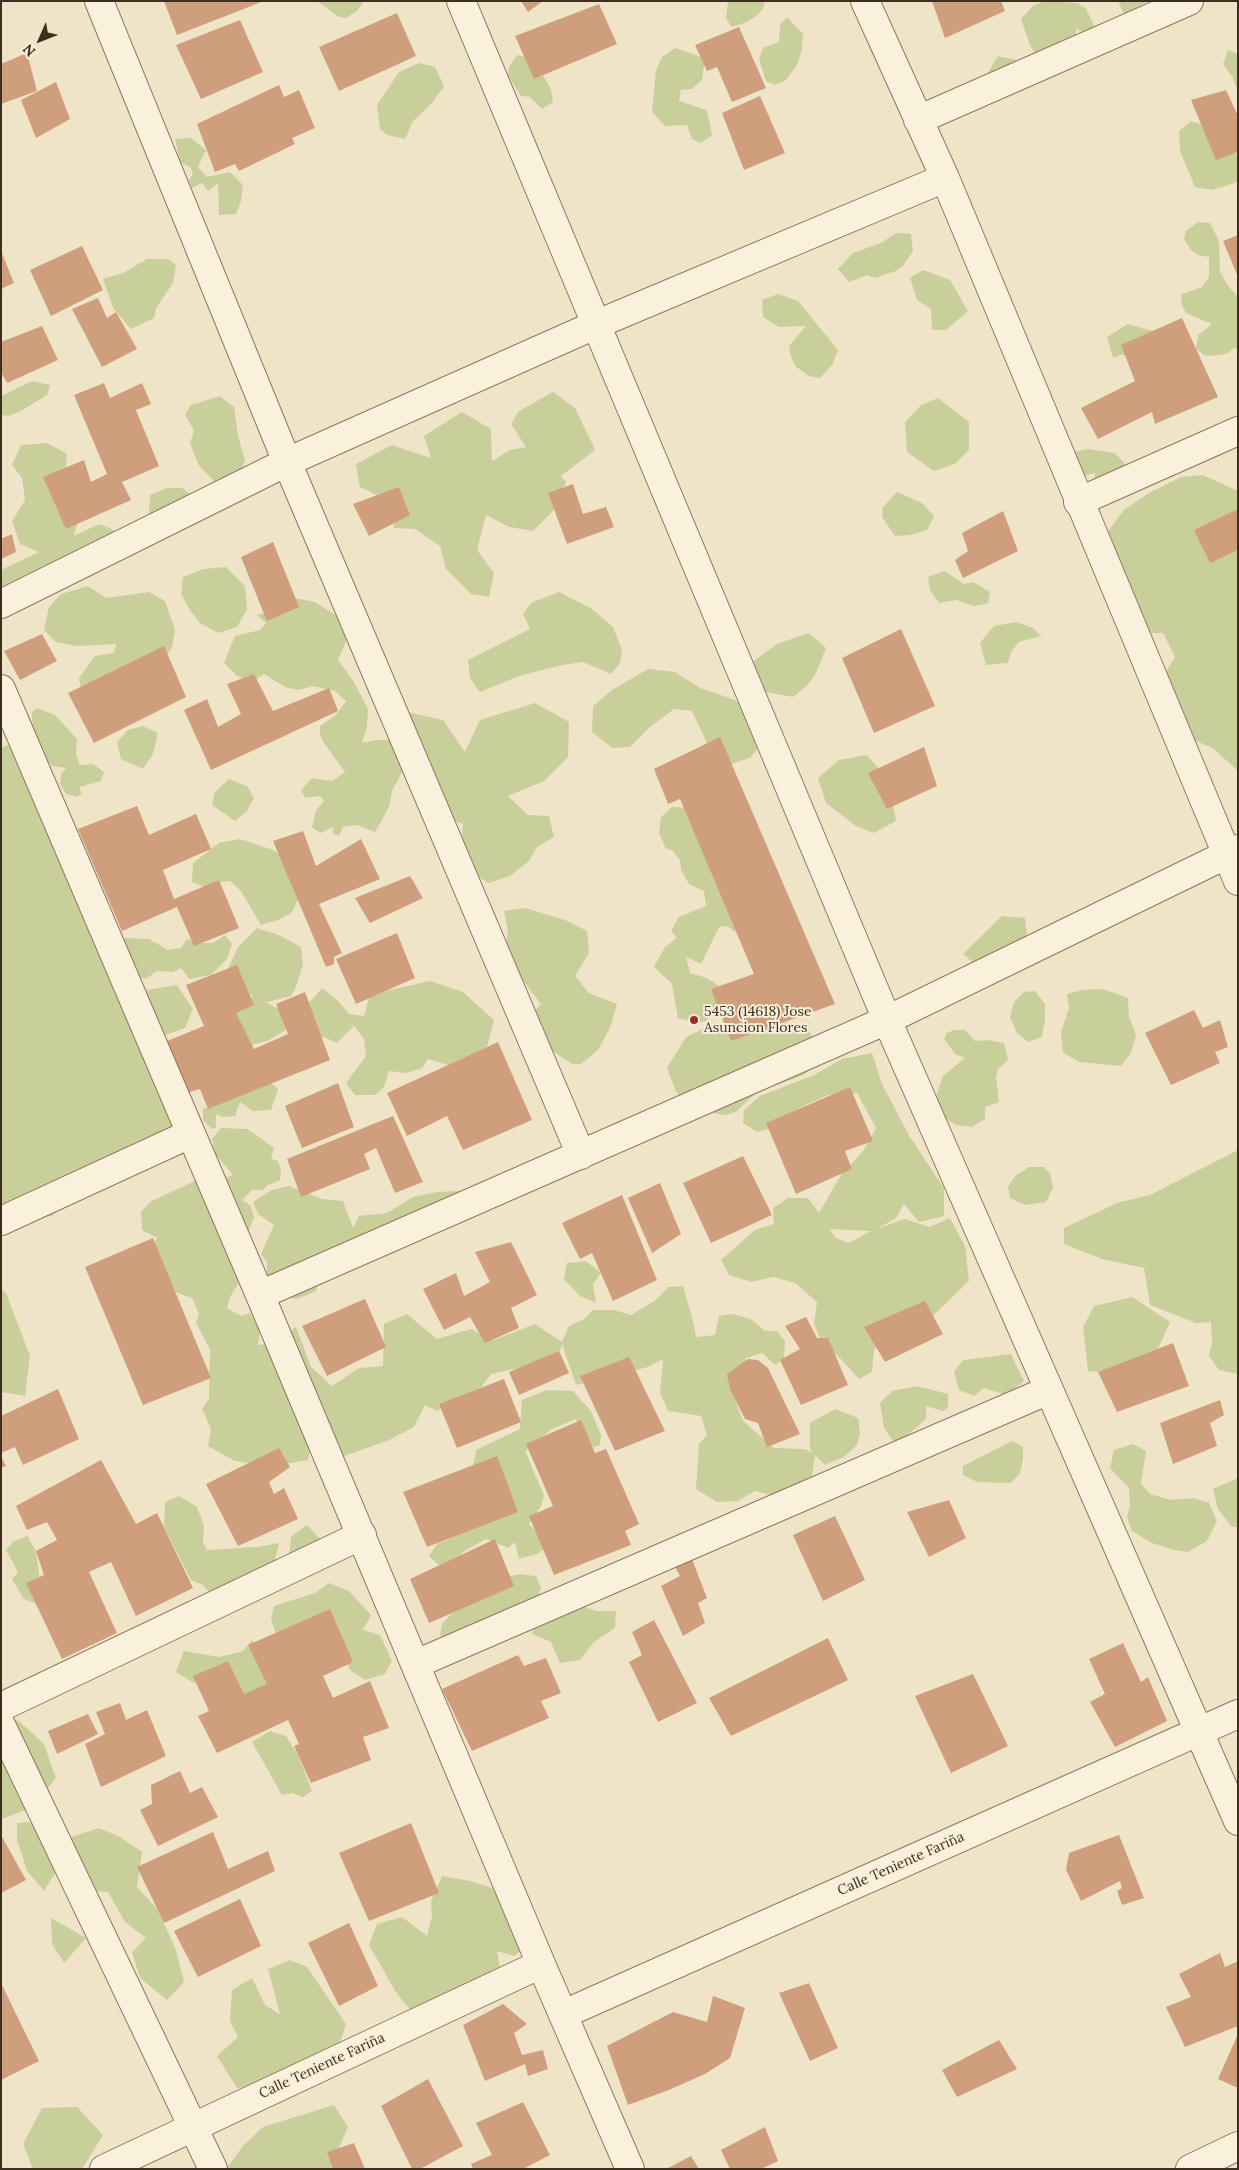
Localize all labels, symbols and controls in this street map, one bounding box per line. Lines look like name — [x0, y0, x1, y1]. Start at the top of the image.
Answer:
north arrow — [15, 15, 65, 65]
text: N — [19, 40, 39, 61]
place label: 5453 (14618) Jose Asuncion Flores — [704, 1004, 811, 1036]
marker: 5453 (14618) Jose Asuncion Flores — [688, 1014, 700, 1026]
street label: Calle Teniente Fariña — [835, 1828, 967, 1900]
street label: Calle Teniente Fariña — [256, 2029, 388, 2103]

